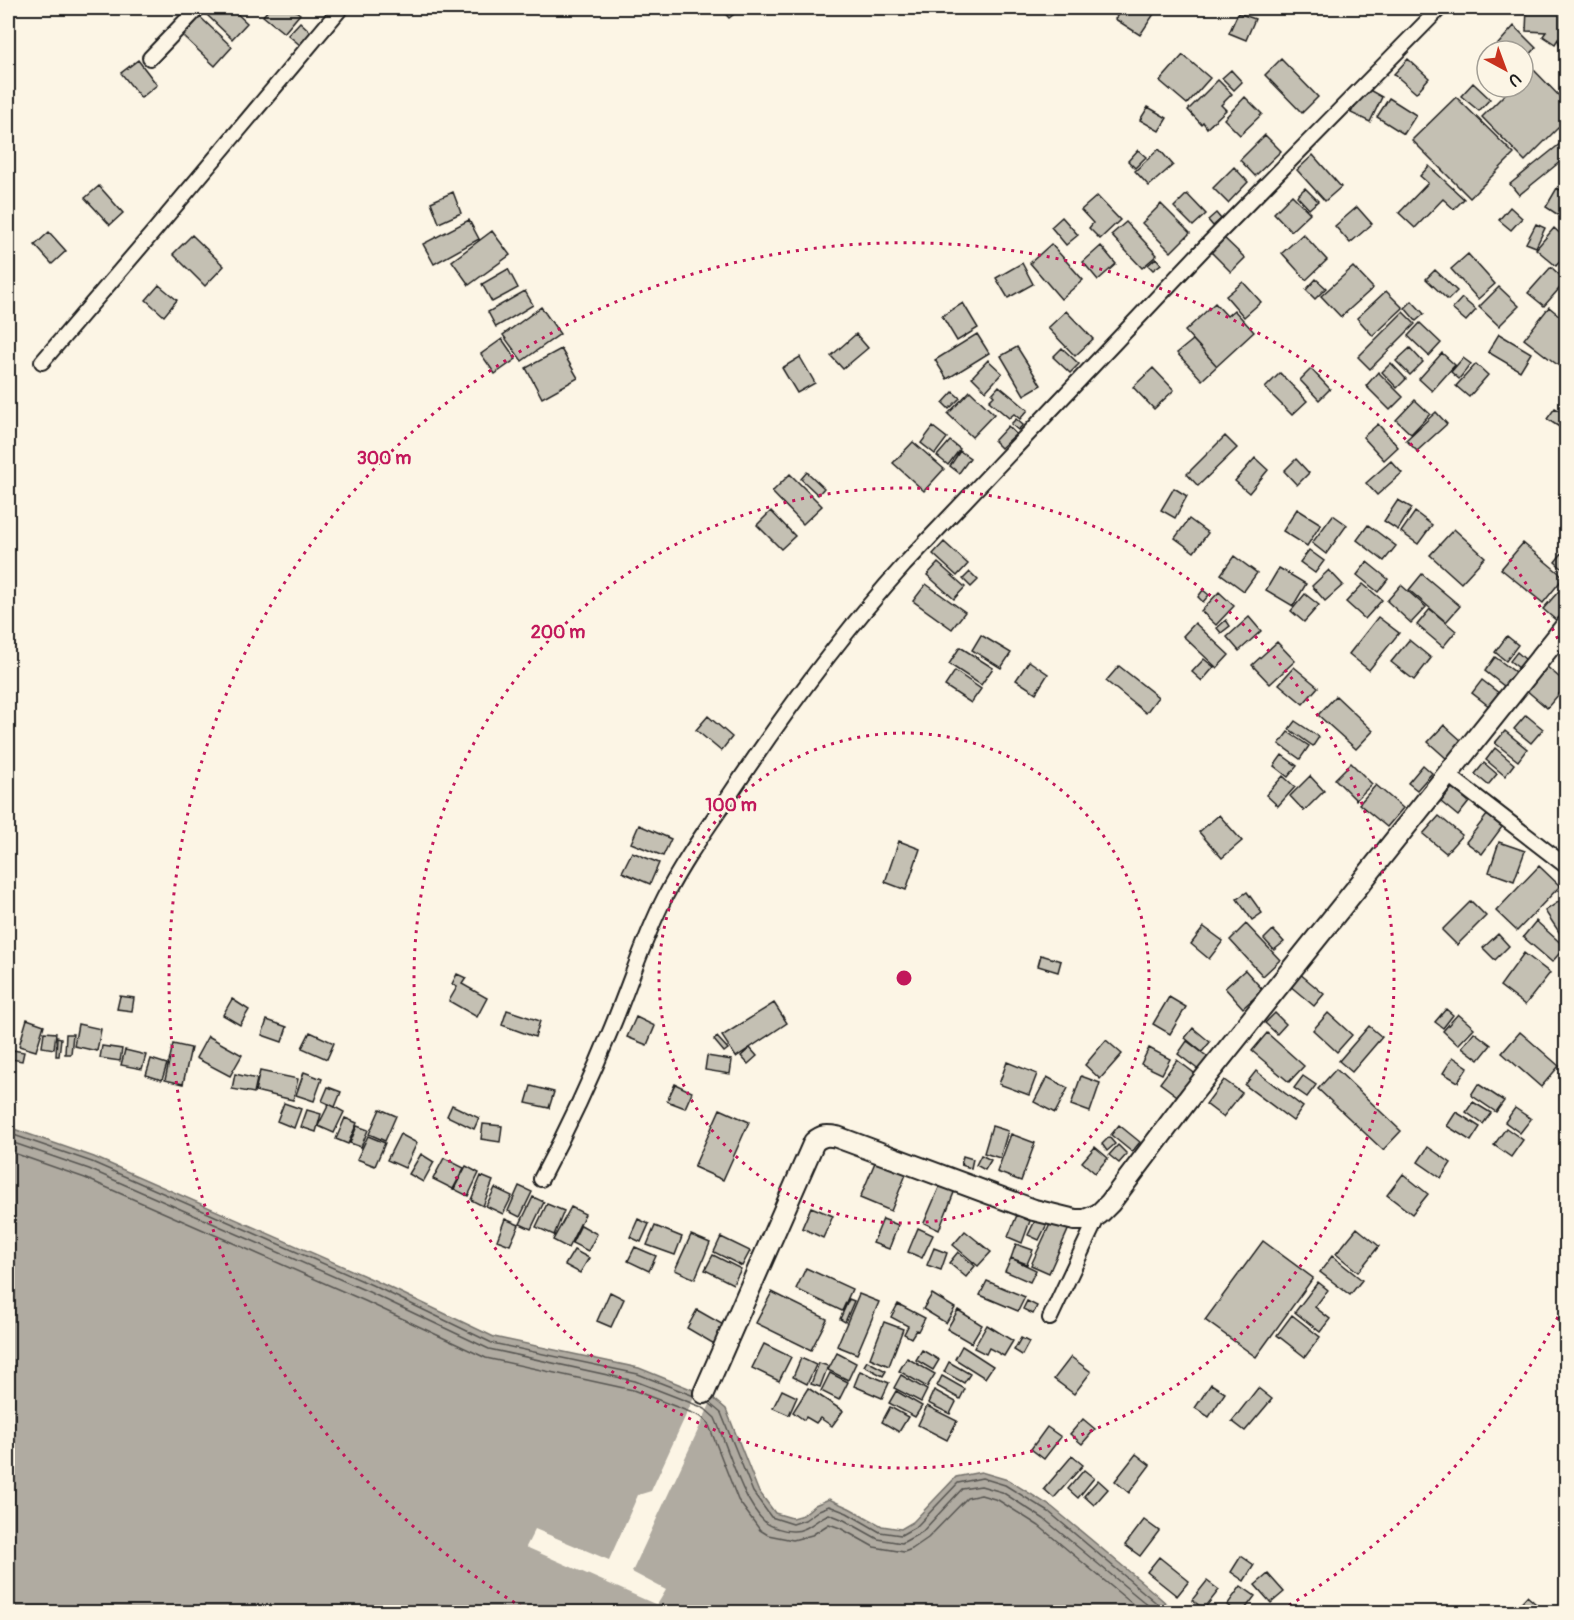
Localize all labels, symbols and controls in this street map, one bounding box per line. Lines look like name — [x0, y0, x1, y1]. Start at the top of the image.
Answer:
north arrow — [1475, 39, 1535, 99]
text: U — [1503, 69, 1525, 91]
text: 300 m — [357, 447, 411, 470]
text: 200 m — [531, 621, 585, 644]
text: 100 m — [705, 794, 757, 817]
centre of rings — [894, 968, 914, 988]

